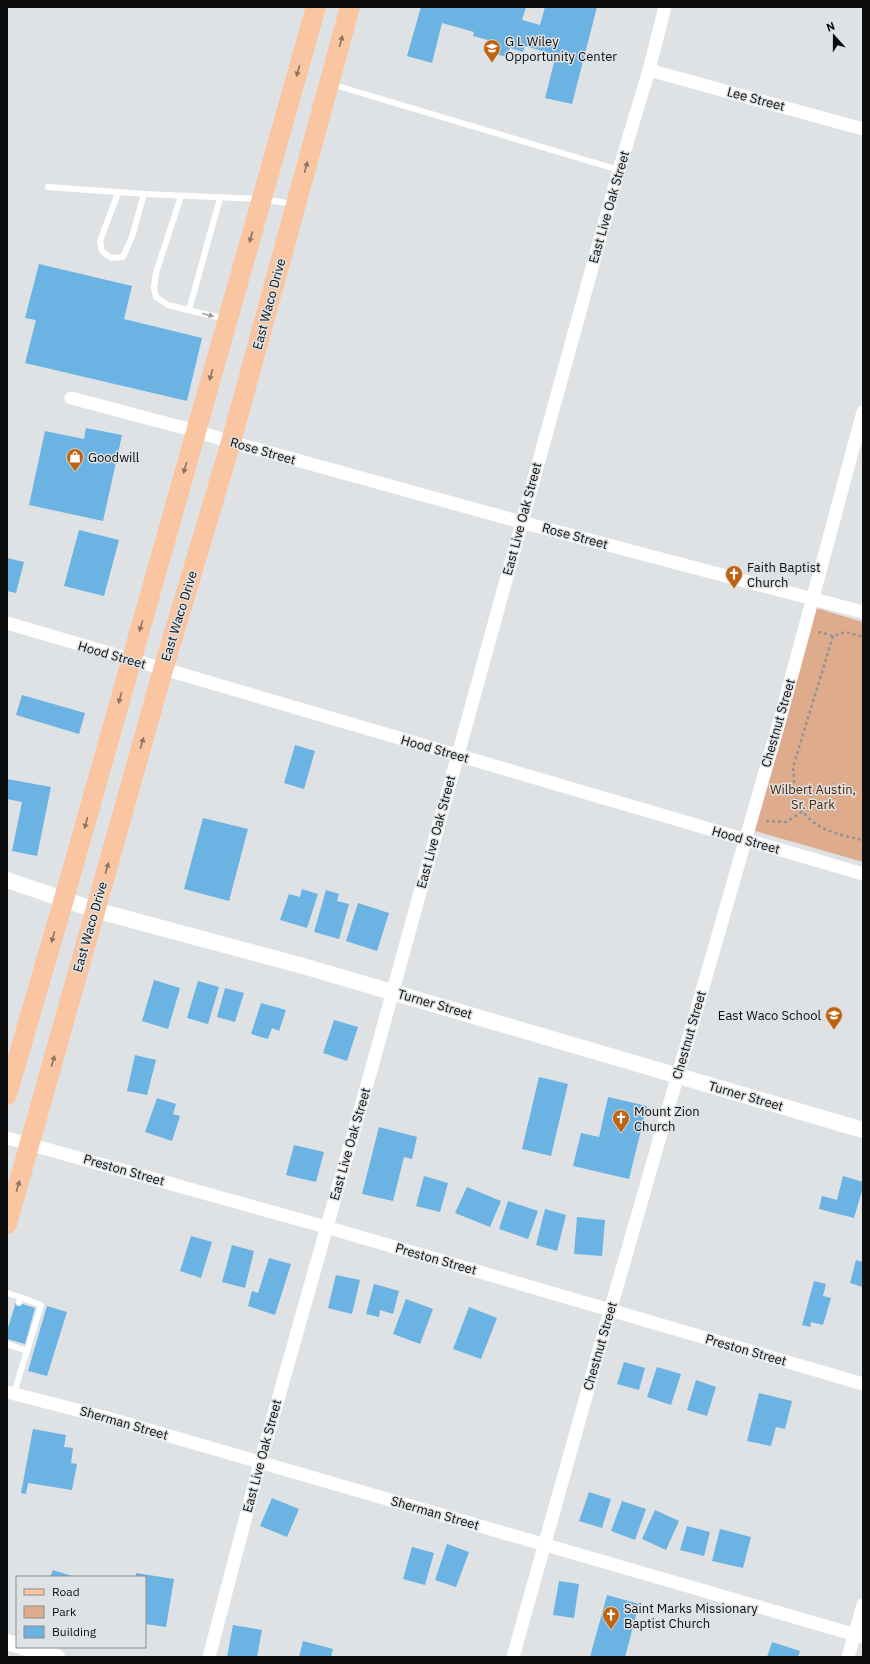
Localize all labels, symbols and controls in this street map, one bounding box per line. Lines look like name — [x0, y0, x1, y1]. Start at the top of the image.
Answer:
north arrow — [814, 16, 854, 56]
text: N — [824, 19, 837, 35]
place label: G L Wiley Opportunity Center — [505, 33, 617, 65]
one-way arrow — [338, 35, 344, 48]
school or university icon: G L Wiley Opportunity Center — [482, 38, 502, 63]
one-way arrow — [295, 66, 301, 78]
street label: Lee Street — [725, 83, 787, 115]
street label: East Live Oak Street — [585, 149, 633, 265]
one-way arrow — [304, 160, 310, 173]
one-way arrow — [248, 231, 254, 243]
street label: East Waco Drive — [249, 257, 289, 351]
one-way arrow — [202, 312, 214, 318]
one-way arrow — [208, 369, 214, 382]
street label: Rose Street — [228, 434, 298, 468]
shop icon: Goodwill — [65, 447, 85, 472]
place label: Goodwill — [88, 449, 140, 466]
street label: East Live Oak Street — [499, 461, 545, 577]
one-way arrow — [182, 463, 188, 475]
street label: Rose Street — [540, 519, 610, 553]
place label: Faith Baptist Church — [747, 559, 820, 591]
church icon: Faith Baptist Church — [724, 564, 744, 589]
street label: East Waco Drive — [157, 569, 201, 663]
one-way arrow — [137, 620, 143, 632]
street label: Hood Street — [76, 637, 148, 673]
street label: Chestnut Street — [757, 677, 799, 769]
one-way arrow — [117, 691, 123, 704]
street label: Hood Street — [399, 731, 471, 767]
one-way arrow — [140, 737, 146, 750]
street label: East Live Oak Street — [413, 774, 459, 890]
park label: Wilbert Austin, Sr. Park — [770, 781, 856, 813]
one-way arrow — [83, 817, 89, 829]
street label: Hood Street — [710, 822, 782, 858]
one-way arrow — [104, 862, 110, 874]
street label: East Waco Drive — [69, 880, 111, 974]
one-way arrow — [50, 931, 56, 943]
street label: Turner Street — [396, 985, 474, 1023]
street label: Chestnut Street — [668, 989, 710, 1081]
school or university icon: East Waco School — [824, 1005, 844, 1030]
place label: East Waco School — [718, 1007, 821, 1024]
one-way arrow — [50, 1055, 56, 1067]
street label: Turner Street — [707, 1077, 785, 1115]
street label: East Live Oak Street — [326, 1086, 374, 1202]
place label: Mount Zion Church — [634, 1103, 700, 1135]
church icon: Mount Zion Church — [611, 1108, 631, 1133]
street label: Preston Street — [81, 1150, 167, 1190]
one-way arrow — [15, 1180, 21, 1192]
street label: Preston Street — [393, 1239, 479, 1279]
street label: Chestnut Street — [579, 1300, 621, 1392]
street label: Preston Street — [703, 1330, 789, 1370]
street label: East Live Oak Street — [239, 1398, 285, 1514]
street label: Sherman Street — [78, 1402, 170, 1444]
street label: Sherman Street — [389, 1492, 481, 1534]
legend — [16, 1576, 146, 1648]
text: Road — [52, 1584, 80, 1599]
place label: Saint Marks Missionary Baptist Church — [624, 1600, 758, 1632]
text: Park — [52, 1604, 77, 1619]
church icon: Saint Marks Missionary Baptist Church — [601, 1605, 621, 1630]
text: Building — [52, 1624, 97, 1639]

